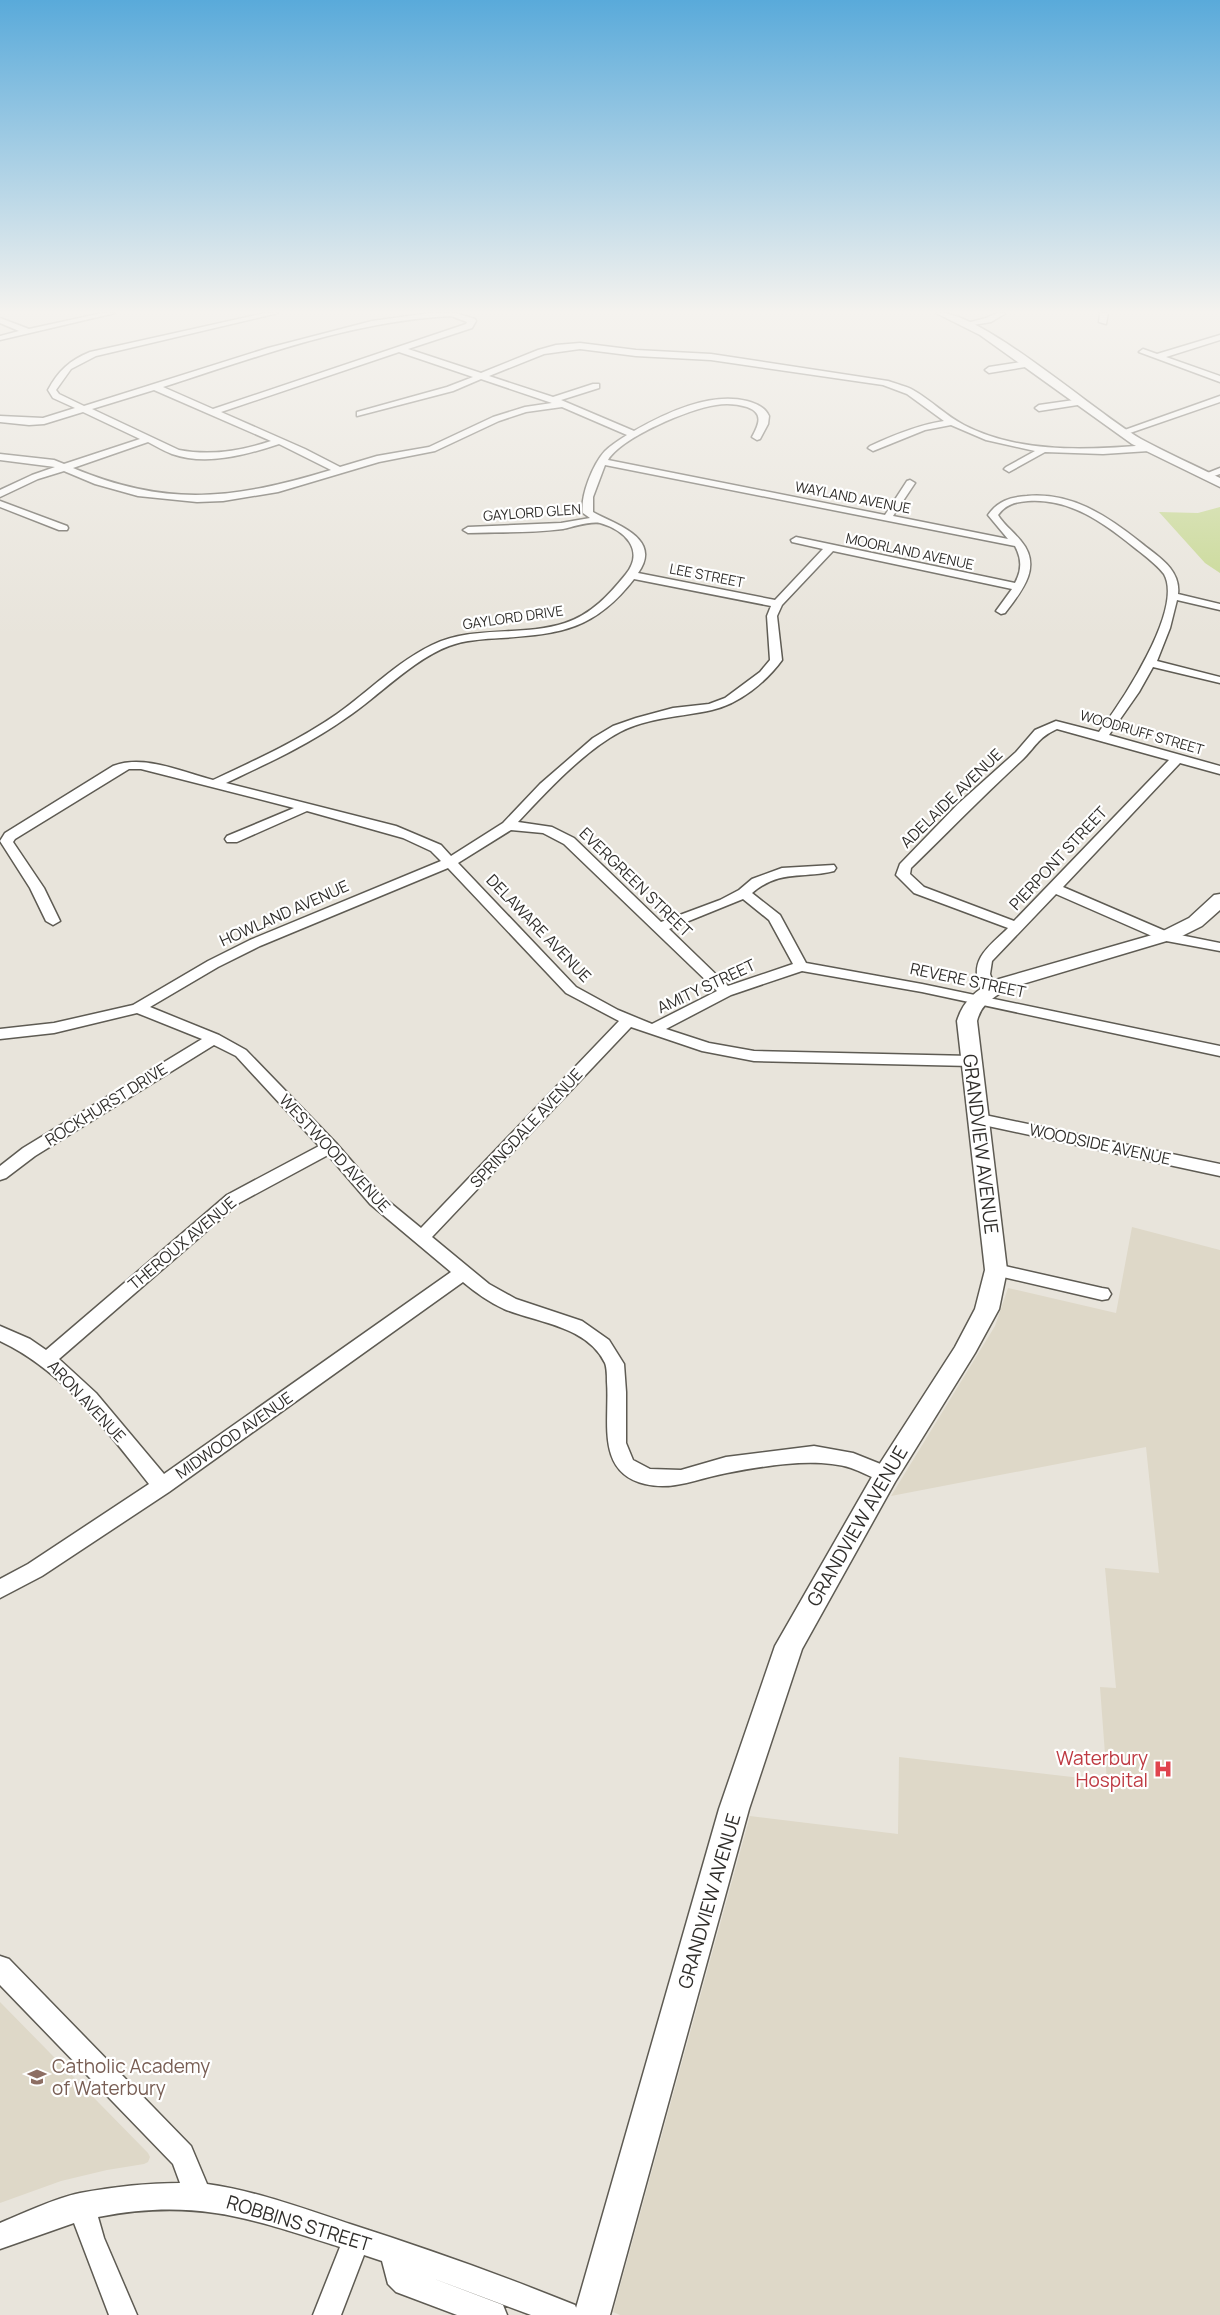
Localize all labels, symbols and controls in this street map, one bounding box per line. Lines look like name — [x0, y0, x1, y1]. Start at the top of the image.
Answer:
street label: WAYLAND AVENUE — [794, 476, 912, 518]
street label: GAYLORD GLEN — [482, 499, 582, 525]
street label: MOORLAND AVENUE — [844, 528, 976, 574]
street label: LEE STREET — [668, 558, 747, 592]
street label: GAYLORD DRIVE — [461, 601, 565, 633]
street label: WOODRUFF STREET — [1078, 705, 1207, 759]
street label: ADELAIDE AVENUE — [895, 743, 1007, 853]
street label: PIERPONT STREET — [1004, 801, 1112, 915]
street label: EVERGREEN STREET — [575, 822, 698, 942]
street label: DELAWARE AVENUE — [482, 869, 596, 987]
street label: HOWLAND AVENUE — [216, 875, 352, 951]
street label: AMITY STREET — [653, 953, 759, 1018]
street label: REVERE STREET — [908, 957, 1028, 1003]
street label: GRANDVIEW AVENUE — [957, 1053, 1005, 1235]
street label: ROCKHURST DRIVE — [41, 1057, 171, 1151]
street label: SPRINGDALE AVENUE — [465, 1064, 587, 1192]
street label: WESTWOOD AVENUE — [274, 1089, 396, 1217]
street label: WOODSIDE AVENUE — [1027, 1118, 1173, 1170]
street label: THEROUX AVENUE — [123, 1191, 241, 1295]
street label: ARON AVENUE — [43, 1355, 131, 1447]
street label: MIDWOOD AVENUE — [171, 1386, 297, 1484]
street label: GRANDVIEW AVENUE — [800, 1441, 914, 1611]
place label: Waterbury Hospital — [1056, 1745, 1148, 1793]
hospital icon: Waterbury Hospital — [1152, 1758, 1174, 1780]
street label: GRANDVIEW AVENUE — [672, 1810, 746, 1992]
place label: Catholic Academy of Waterbury — [52, 2053, 210, 2101]
school or university icon: Catholic Academy of Waterbury — [26, 2066, 48, 2088]
street label: ROBBINS STREET — [223, 2189, 375, 2258]

